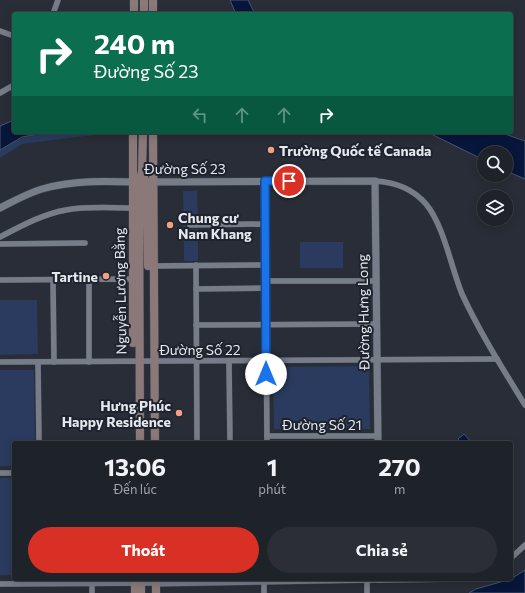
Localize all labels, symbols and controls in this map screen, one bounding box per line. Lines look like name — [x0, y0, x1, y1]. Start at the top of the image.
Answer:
text: 240 m — [94, 26, 175, 60]
icon: right — [28, 28, 80, 80]
text: Đường Số 23 — [94, 60, 199, 82]
icon: left — [189, 104, 211, 126]
icon: ahead — [231, 104, 253, 126]
icon: ahead — [273, 104, 295, 126]
icon: right — [315, 104, 337, 126]
place label: Trường Quốc tế Canada — [279, 142, 431, 159]
marker: Trường Quốc tế Canada — [266, 145, 276, 155]
map controls — [477, 146, 513, 226]
button: search — [477, 146, 513, 182]
street label: Đường Số 23 — [143, 160, 226, 177]
pin — [272, 164, 306, 198]
icon: arrive — [278, 170, 300, 192]
button: layers — [477, 190, 513, 226]
place label: Chung cư Nam Khang — [178, 209, 252, 242]
marker: Chung cư Nam Khang — [165, 220, 175, 230]
street label: Nguyễn Lương Bằng — [110, 227, 130, 355]
street label: Đường Hưng Long — [353, 253, 373, 371]
place label: Tartine — [51, 268, 98, 285]
marker: Tartine — [101, 271, 111, 281]
street label: Đường Số 22 — [158, 341, 241, 358]
position arrow — [245, 353, 287, 395]
place label: Hưng Phúc Happy Residence — [62, 397, 171, 430]
marker: Hưng Phúc Happy Residence — [174, 408, 184, 418]
street label: Đường Số 21 — [281, 416, 362, 433]
text: 13:06 — [104, 452, 166, 481]
text: 1 — [267, 452, 278, 481]
text: 270 — [378, 452, 421, 481]
text: Đến lúc — [113, 481, 157, 497]
text: phút — [258, 481, 286, 497]
text: m — [394, 481, 405, 497]
button: Thoát — [28, 527, 259, 573]
button: Chia sẻ — [267, 527, 497, 573]

